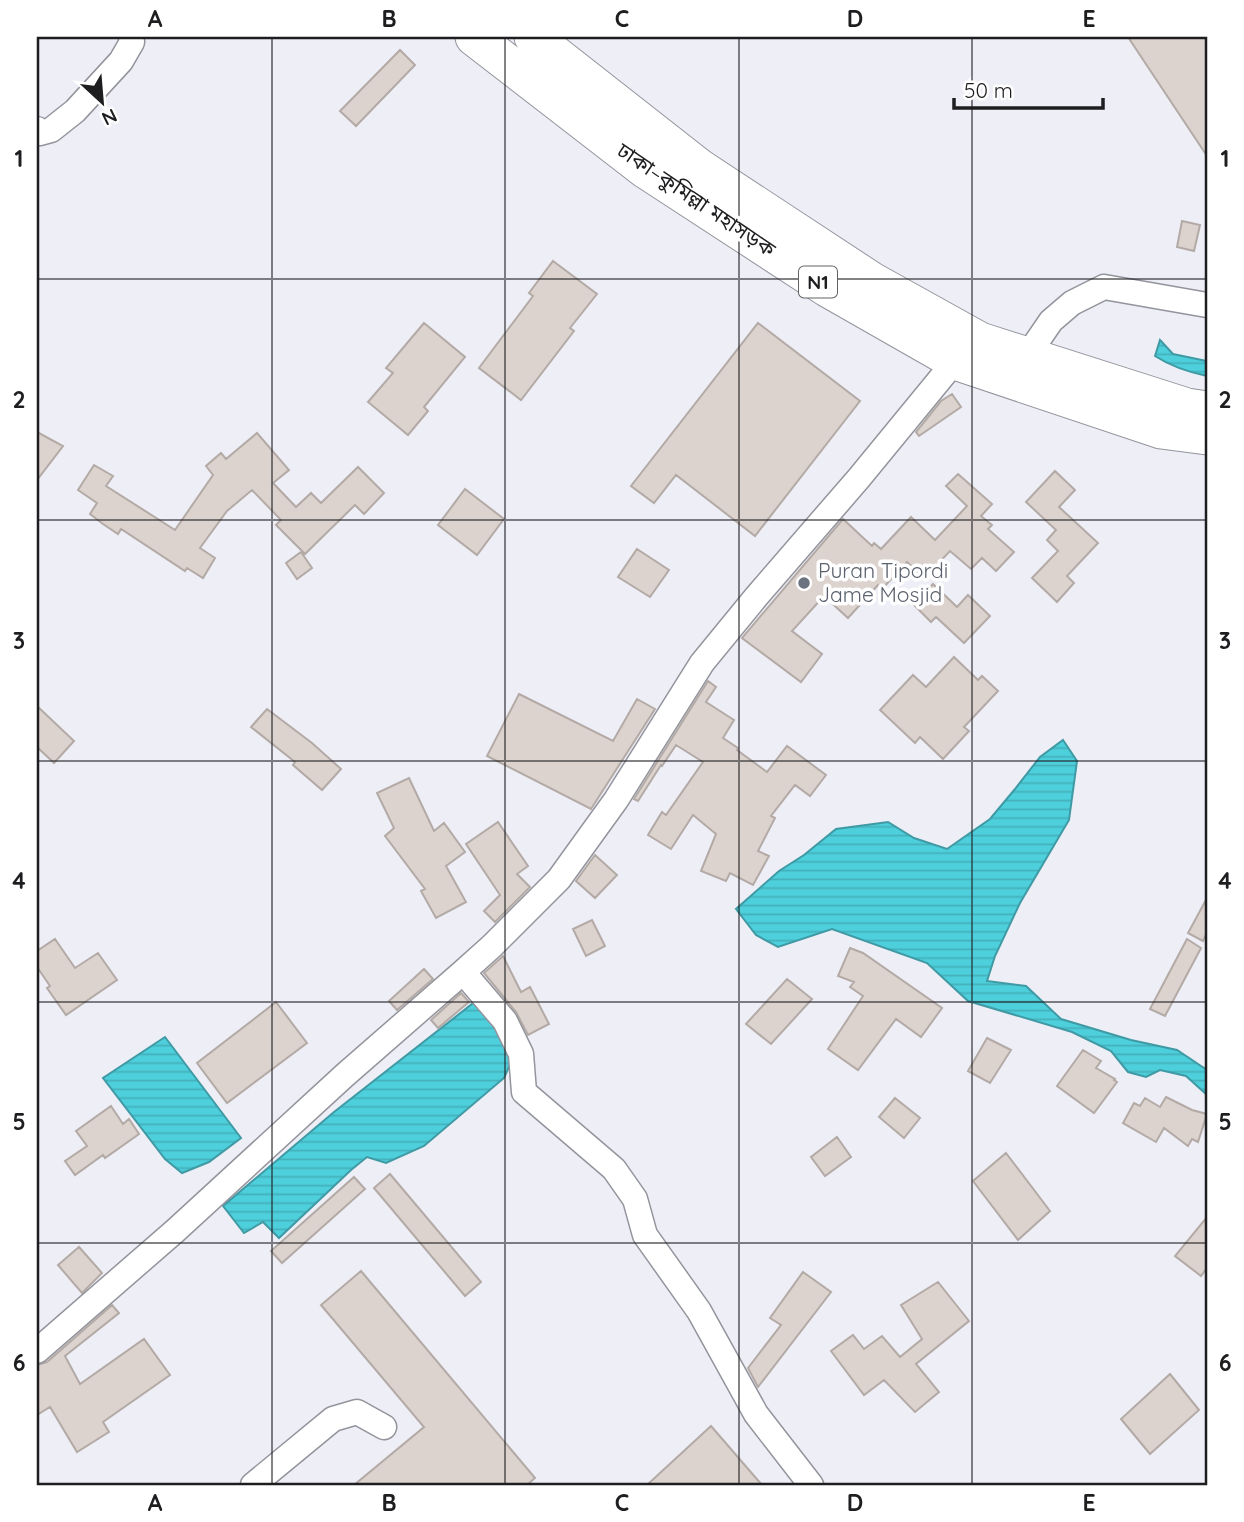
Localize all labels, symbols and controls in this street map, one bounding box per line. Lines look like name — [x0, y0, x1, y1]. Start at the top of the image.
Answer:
text: A — [148, 4, 163, 33]
text: B — [381, 4, 397, 33]
text: C — [615, 4, 629, 33]
text: D — [847, 4, 863, 33]
text: E — [1082, 4, 1096, 33]
north arrow — [66, 66, 136, 136]
scale bar — [954, 66, 1102, 110]
text: 50 m — [964, 77, 1013, 103]
text: N — [98, 103, 121, 131]
street label: ঢাকা–কুমিল্লা মহাসড়ক — [612, 136, 782, 262]
text: 1 — [15, 144, 23, 173]
text: 1 — [1221, 144, 1229, 173]
road number: N1 — [799, 266, 837, 298]
text: 2 — [12, 385, 26, 414]
text: 2 — [1218, 385, 1232, 414]
place label: Puran Tipordi Jame Mosjid — [818, 557, 948, 607]
marker: Puran Tipordi Jame Mosjid — [796, 575, 812, 591]
text: 3 — [13, 626, 25, 655]
text: 3 — [1219, 626, 1231, 655]
text: 4 — [12, 866, 26, 895]
text: 4 — [1218, 866, 1232, 895]
text: 5 — [12, 1107, 26, 1136]
text: 5 — [1218, 1107, 1232, 1136]
text: 6 — [13, 1348, 25, 1377]
text: 6 — [1219, 1348, 1231, 1377]
text: A — [148, 1488, 163, 1517]
text: B — [381, 1488, 397, 1517]
text: C — [615, 1488, 629, 1517]
text: D — [847, 1488, 863, 1517]
text: E — [1082, 1488, 1096, 1517]

